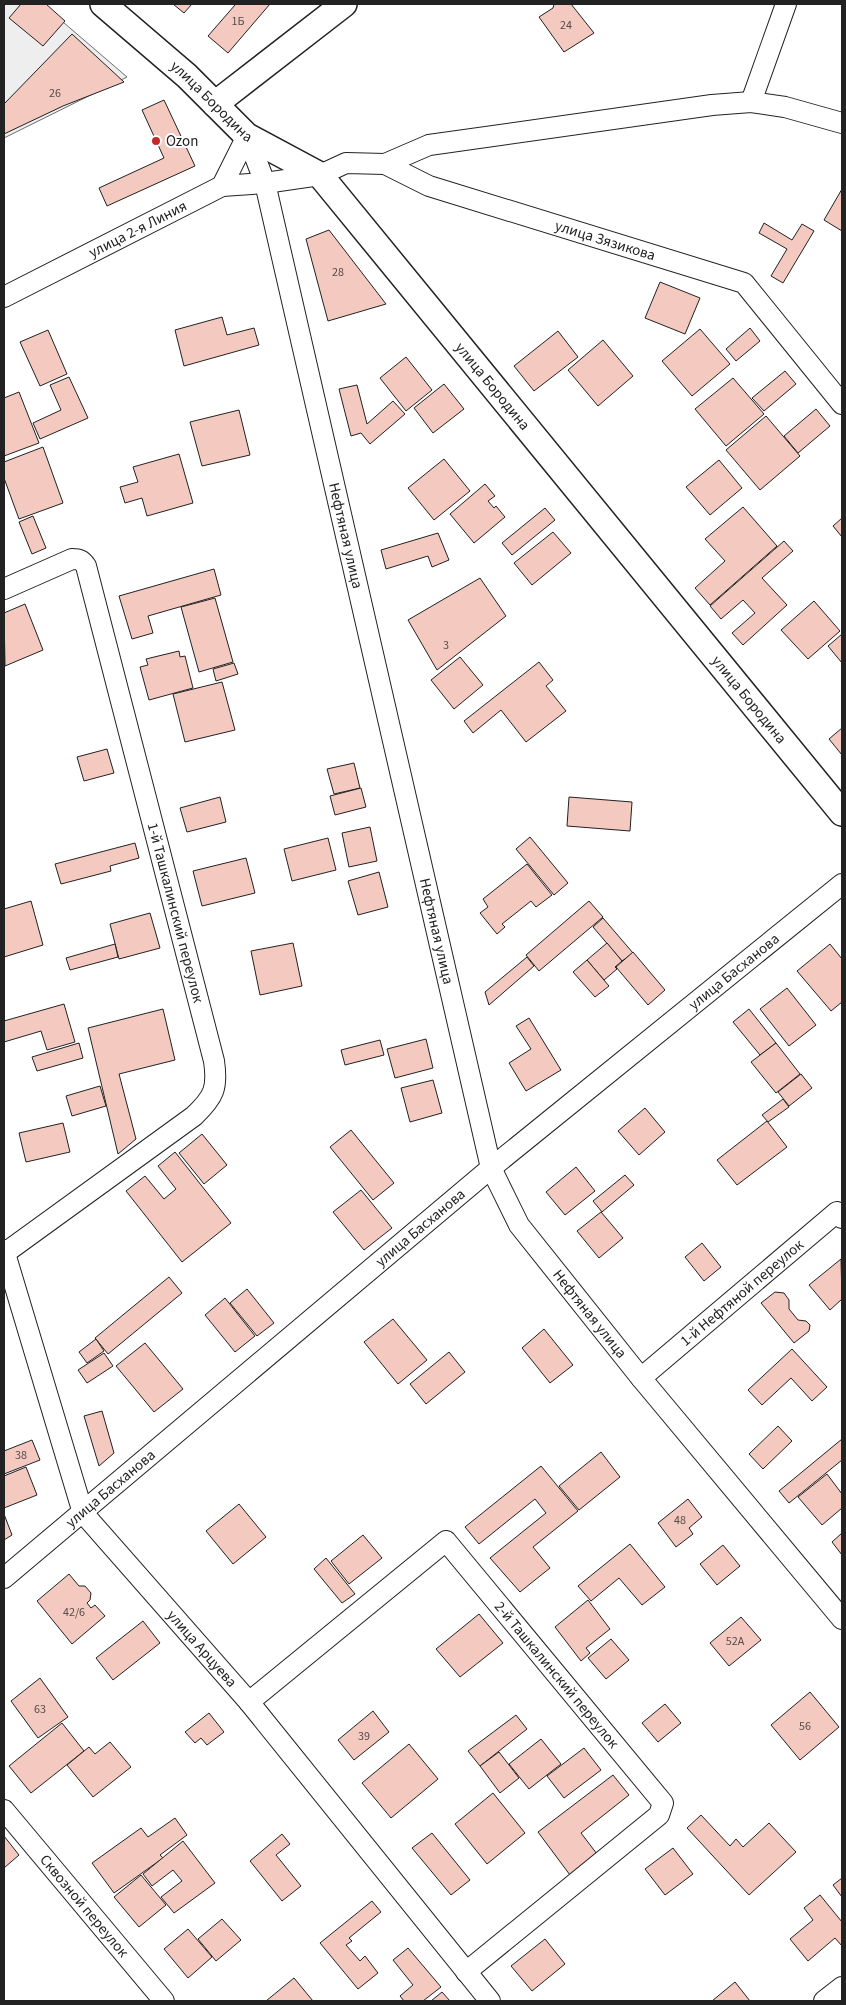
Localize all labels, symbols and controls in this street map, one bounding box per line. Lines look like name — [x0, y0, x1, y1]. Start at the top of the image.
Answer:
house number: 1Б — [232, 13, 244, 30]
house number: 24 — [560, 17, 572, 34]
street label: улица Бородина — [166, 56, 256, 147]
house number: 26 — [49, 85, 61, 102]
place label: Ozon — [166, 131, 198, 152]
marker: Ozon — [150, 135, 162, 147]
street label: улица 2-я Линия — [85, 195, 190, 263]
street label: улица Зязикова — [552, 215, 658, 266]
house number: 28 — [332, 264, 344, 281]
street label: улица Бородина — [450, 338, 535, 435]
street label: Нефтяная улица — [324, 480, 368, 591]
house number: 3 — [443, 637, 449, 654]
street label: улица Бородина — [707, 651, 792, 748]
street label: 1-й Ташкалинский переулок — [142, 820, 209, 1006]
street label: Нефтяная улица — [414, 876, 459, 986]
street label: улица Басханова — [684, 928, 784, 1015]
street label: улица Басханова — [371, 1184, 470, 1272]
street label: 1-й Нефтяной переулок — [675, 1234, 808, 1351]
street label: Нефтяная улица — [548, 1265, 632, 1363]
street label: улица Басханова — [61, 1445, 160, 1532]
house number: 38 — [15, 1447, 27, 1464]
house number: 48 — [674, 1512, 686, 1529]
street label: 2-й Ташкалинский переулок — [489, 1597, 624, 1753]
house number: 42/6 — [63, 1604, 85, 1621]
street label: улица Арцуева — [162, 1605, 242, 1692]
house number: 52А — [726, 1633, 745, 1650]
house number: 63 — [34, 1701, 46, 1718]
house number: 56 — [799, 1718, 811, 1735]
house number: 39 — [358, 1728, 370, 1745]
street label: Сквозной переулок — [35, 1850, 134, 1962]

